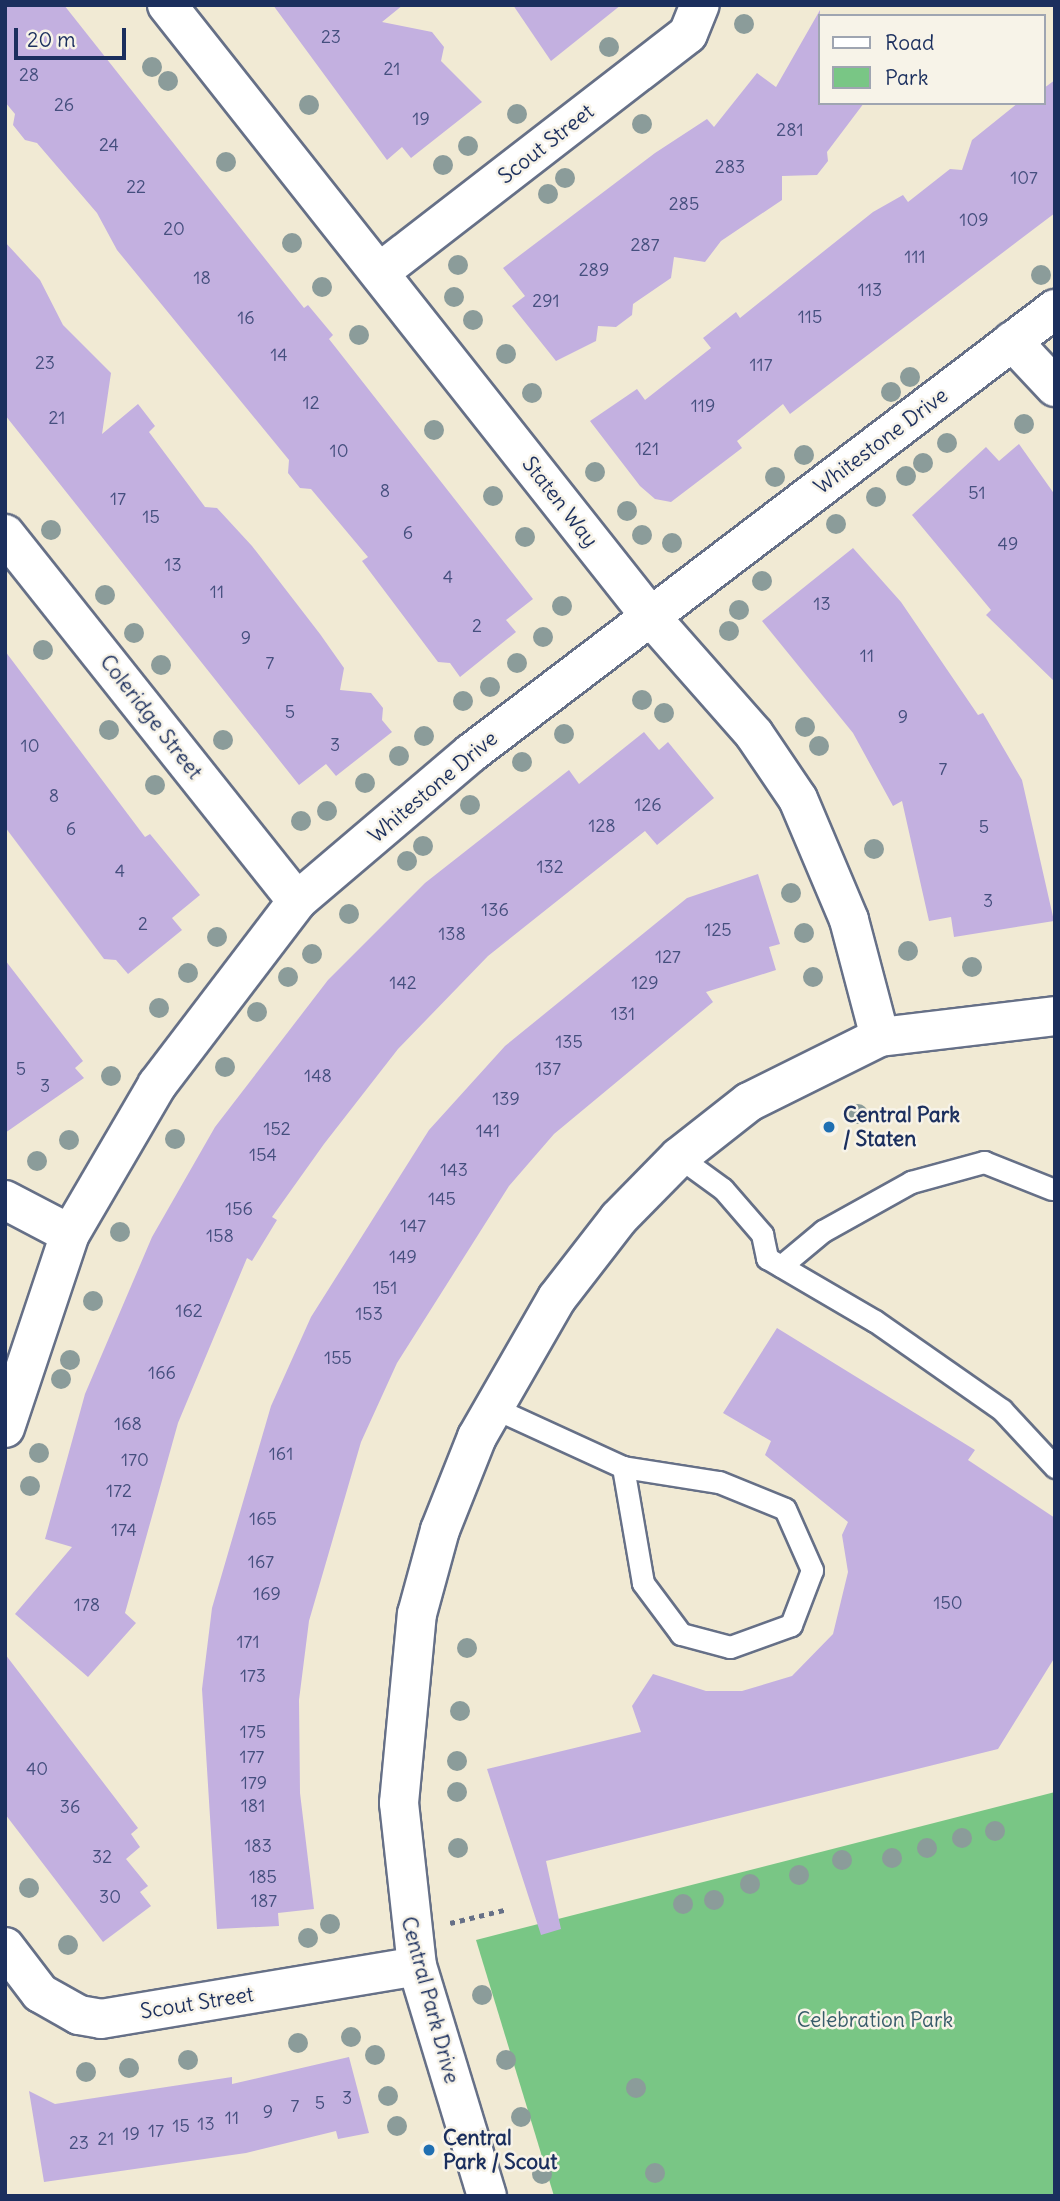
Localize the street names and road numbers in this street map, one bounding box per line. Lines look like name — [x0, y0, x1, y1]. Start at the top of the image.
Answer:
street label: Scout Street — [493, 99, 599, 189]
street label: Whitestone Drive — [809, 383, 953, 499]
street label: Staten Way — [517, 452, 603, 552]
street label: Coleridge Street — [95, 650, 207, 784]
street label: Whitestone Drive — [363, 726, 503, 848]
street label: Central Park Drive — [396, 1914, 464, 2086]
street label: Scout Street — [139, 1982, 255, 2024]

